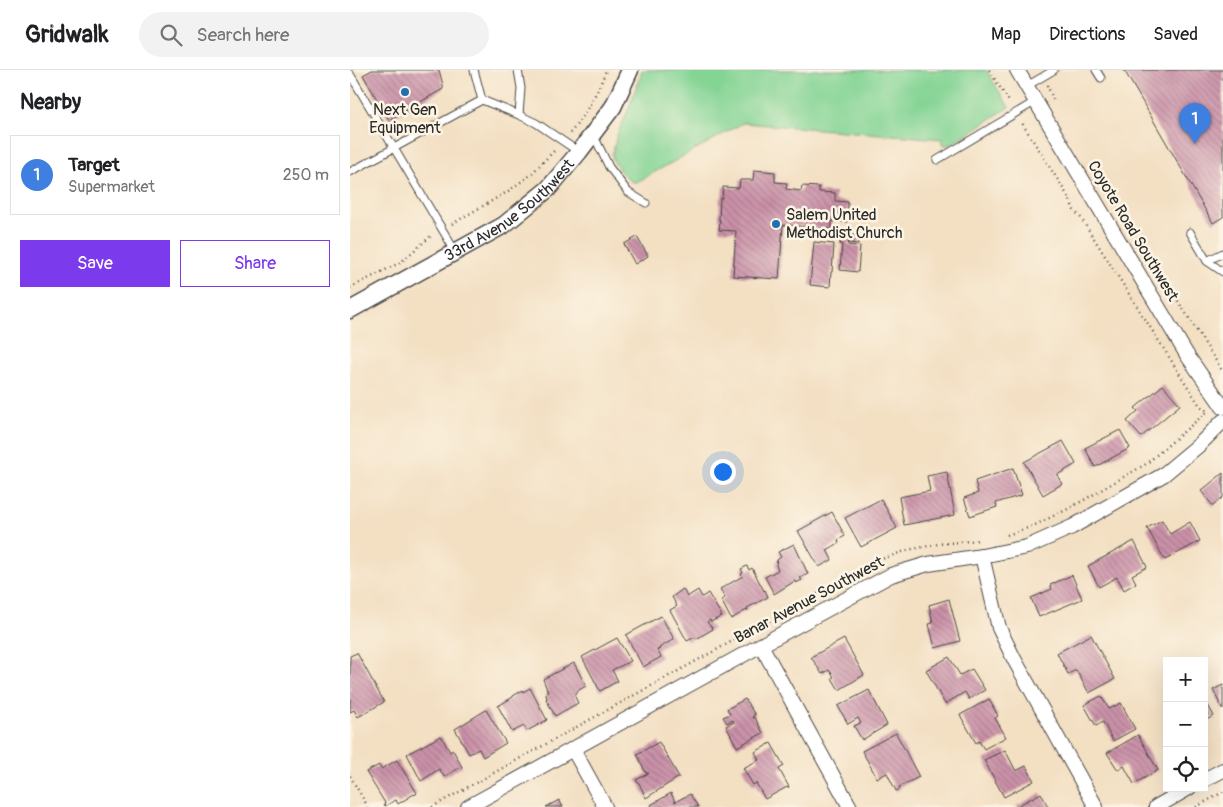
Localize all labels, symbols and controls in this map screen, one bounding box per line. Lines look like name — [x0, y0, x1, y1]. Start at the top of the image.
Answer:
search box — [139, 12, 489, 57]
text: Gridwalk — [25, 20, 109, 49]
icon: search — [157, 21, 185, 49]
text: Search here — [197, 23, 289, 47]
text: Map — [991, 23, 1021, 46]
text: Directions — [1049, 23, 1125, 46]
text: Saved — [1153, 23, 1198, 46]
marker: Next Gen Equipment — [399, 86, 411, 98]
text: Nearby — [20, 89, 81, 116]
place label: Next Gen Equipment — [369, 100, 441, 138]
pin: 1 — [1179, 103, 1211, 144]
text: Target — [68, 153, 120, 177]
street label: 33rd Avenue Southwest — [441, 155, 579, 266]
street label: Coyote Road Southwest — [1083, 157, 1183, 305]
text: 1 — [34, 165, 40, 185]
text: 250 m — [283, 165, 329, 185]
text: Supermarket — [68, 177, 155, 197]
place label: Salem United Methodist Church — [786, 205, 903, 243]
marker: Salem United Methodist Church — [770, 218, 782, 230]
button: Save — [20, 240, 170, 287]
button: Share — [180, 240, 330, 287]
your location — [710, 459, 736, 485]
street label: Banar Avenue Southwest — [731, 552, 888, 648]
map controls — [1163, 657, 1208, 792]
button: + — [1163, 657, 1208, 702]
button: − — [1163, 702, 1208, 747]
button: locate — [1163, 747, 1208, 792]

